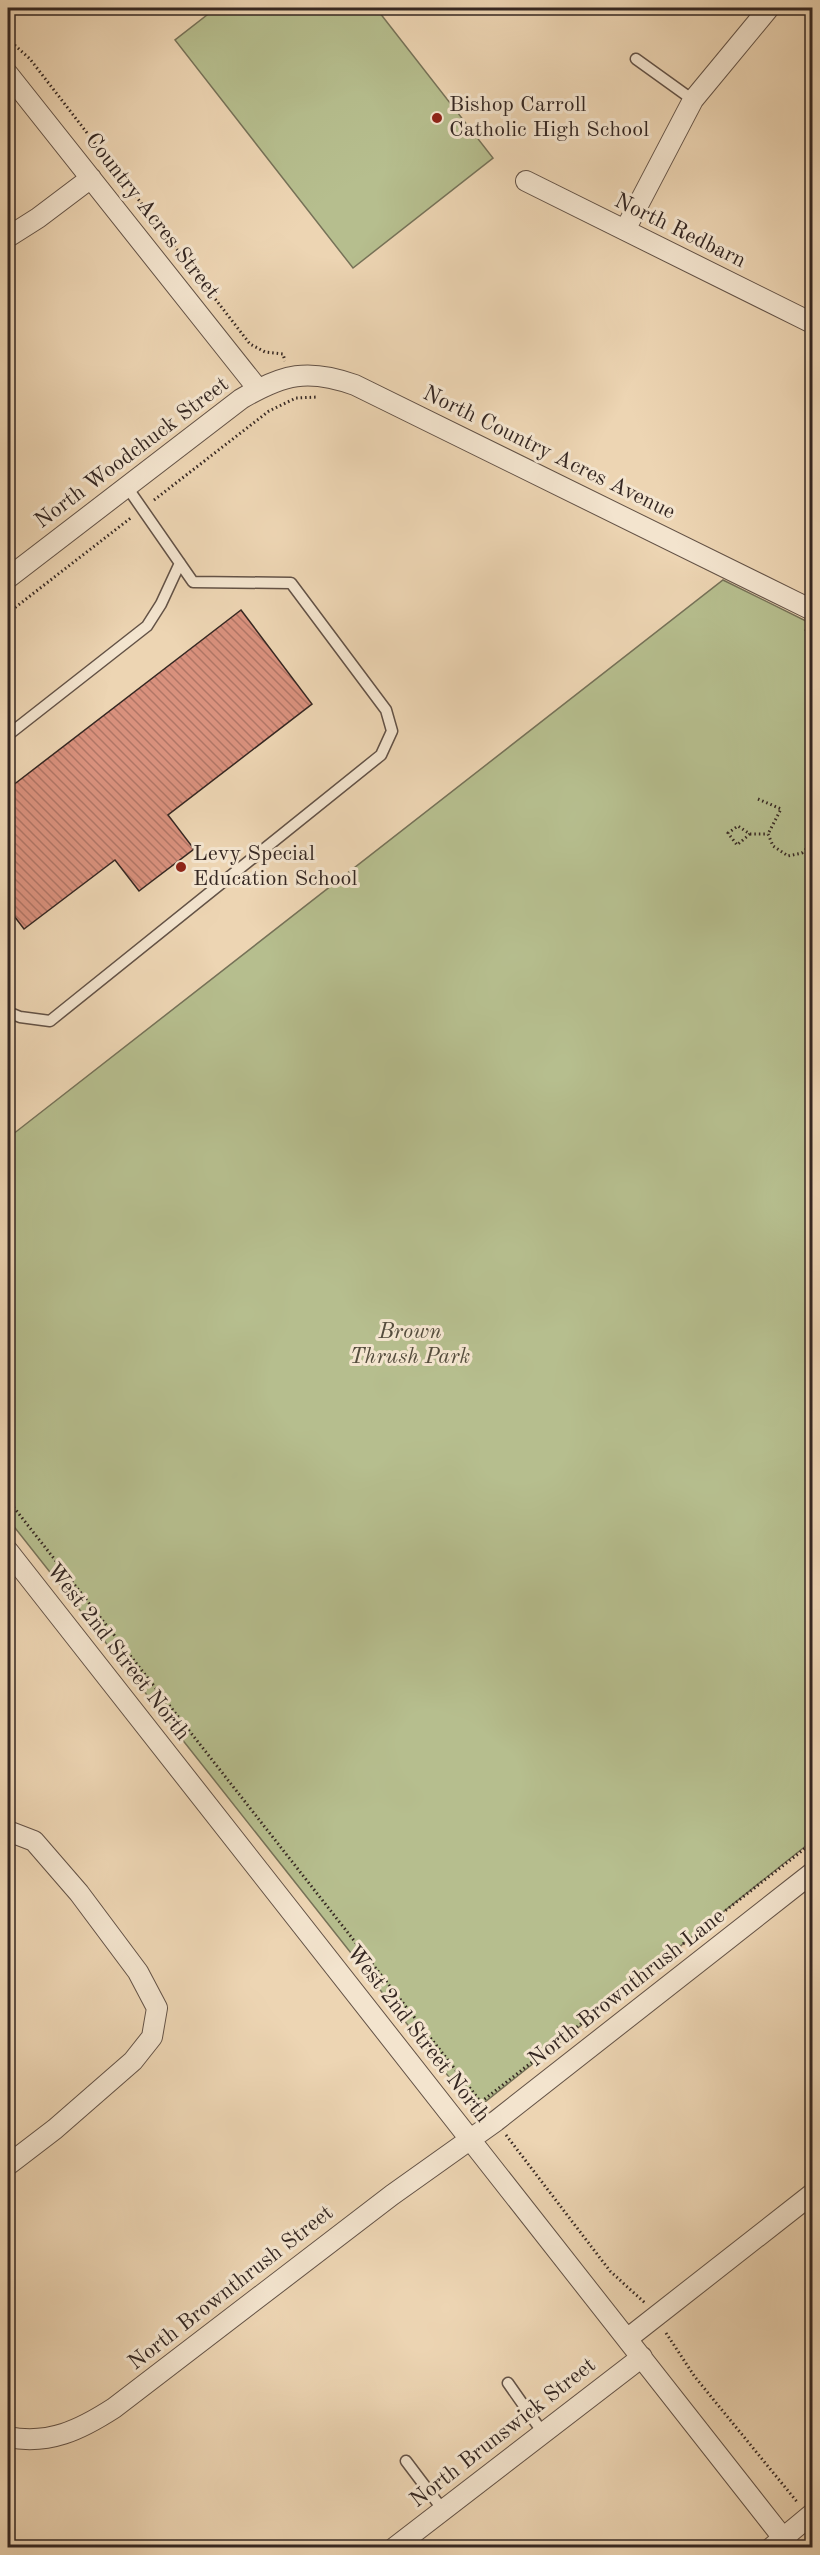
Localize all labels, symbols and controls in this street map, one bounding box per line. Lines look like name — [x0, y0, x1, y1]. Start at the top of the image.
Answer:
place label: Bishop Carroll Catholic High School — [449, 94, 649, 141]
marker: Bishop Carroll Catholic High School — [430, 111, 444, 125]
street label: Country Acres Street — [81, 129, 223, 303]
street label: North Redbarn — [611, 190, 749, 272]
street label: North Woodchuck Street — [31, 373, 233, 533]
street label: North Country Acres Avenue — [419, 382, 679, 524]
place label: Levy Special Education School — [193, 843, 357, 890]
marker: Levy Special Education School — [174, 860, 188, 874]
park label: Brown Thrush Park — [350, 1321, 471, 1368]
street label: West 2nd Street North — [42, 1559, 194, 1745]
street label: North Brownthrush Lane — [525, 1905, 729, 2071]
street label: West 2nd Street North — [342, 1941, 494, 2127]
street label: North Brownthrush Street — [125, 2202, 337, 2374]
street label: North Brunswick Street — [406, 2354, 600, 2512]

